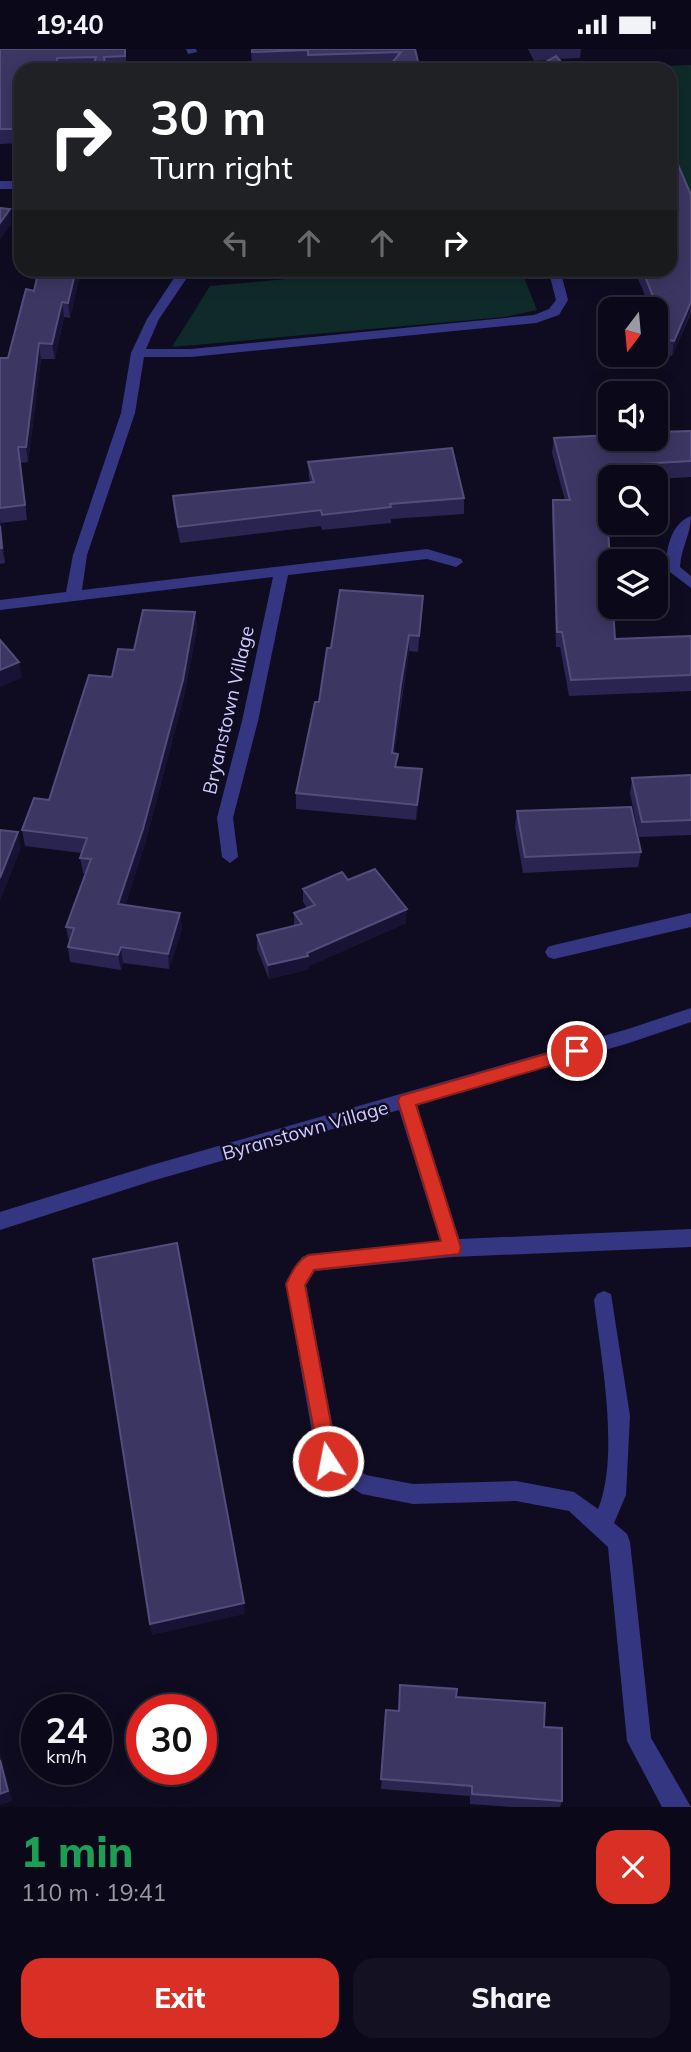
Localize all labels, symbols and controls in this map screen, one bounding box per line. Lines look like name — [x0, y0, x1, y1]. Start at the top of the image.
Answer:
text: 19:40 — [35, 8, 104, 41]
text: 30 m — [150, 86, 266, 147]
icon: right — [35, 91, 126, 182]
text: Turn right — [150, 147, 293, 187]
icon: left — [217, 224, 255, 262]
icon: ahead — [290, 224, 328, 262]
icon: ahead — [363, 224, 401, 262]
icon: right — [436, 224, 474, 262]
north arrow — [598, 297, 668, 367]
map controls — [598, 297, 668, 619]
button: sound — [598, 381, 668, 451]
button: search — [598, 465, 668, 535]
button: layers — [598, 549, 668, 619]
street label: Bryanstown Village — [197, 623, 259, 797]
pin — [547, 1021, 607, 1081]
icon: arrive — [558, 1032, 596, 1070]
street label: Byranstown Village — [219, 1095, 391, 1165]
position arrow — [291, 1424, 365, 1498]
speed limit sign: 30 — [126, 1694, 217, 1785]
text: 24 — [45, 1708, 88, 1752]
text: km/h — [46, 1745, 87, 1768]
text: 1 min — [21, 1825, 134, 1878]
button: close — [596, 1830, 670, 1904]
text: 110 m · 19:41 — [21, 1878, 166, 1907]
button: Exit — [21, 1958, 339, 2038]
button: Share — [353, 1958, 670, 2038]

